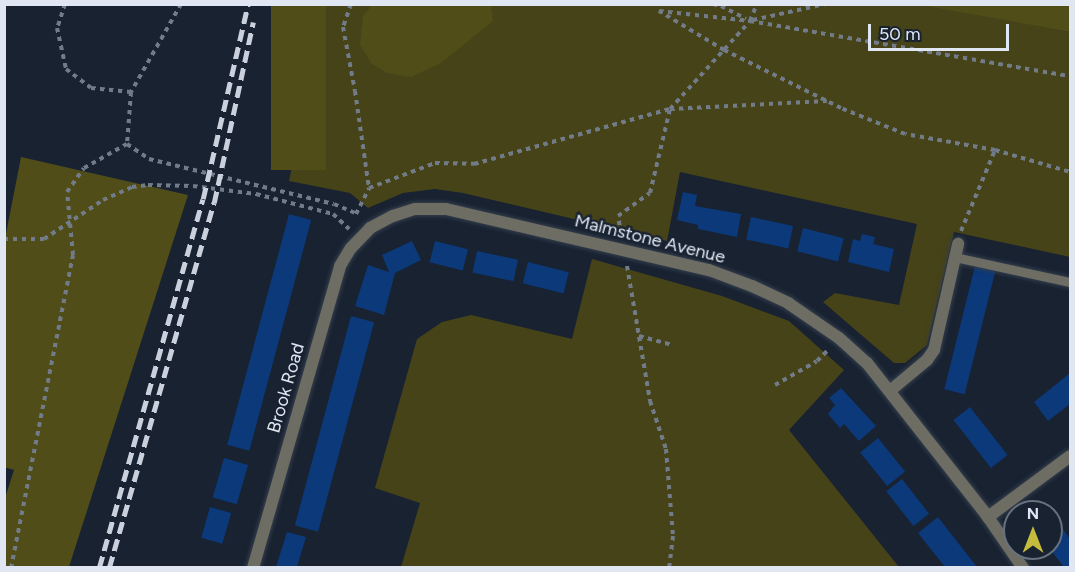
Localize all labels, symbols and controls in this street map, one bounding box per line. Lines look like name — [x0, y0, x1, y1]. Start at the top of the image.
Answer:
scale bar — [871, 12, 1012, 50]
text: 50 m — [879, 23, 921, 45]
street label: Malmstone Avenue — [572, 210, 728, 268]
street label: Brook Road — [263, 341, 309, 435]
north arrow — [1003, 500, 1063, 560]
text: N — [1027, 504, 1039, 523]

